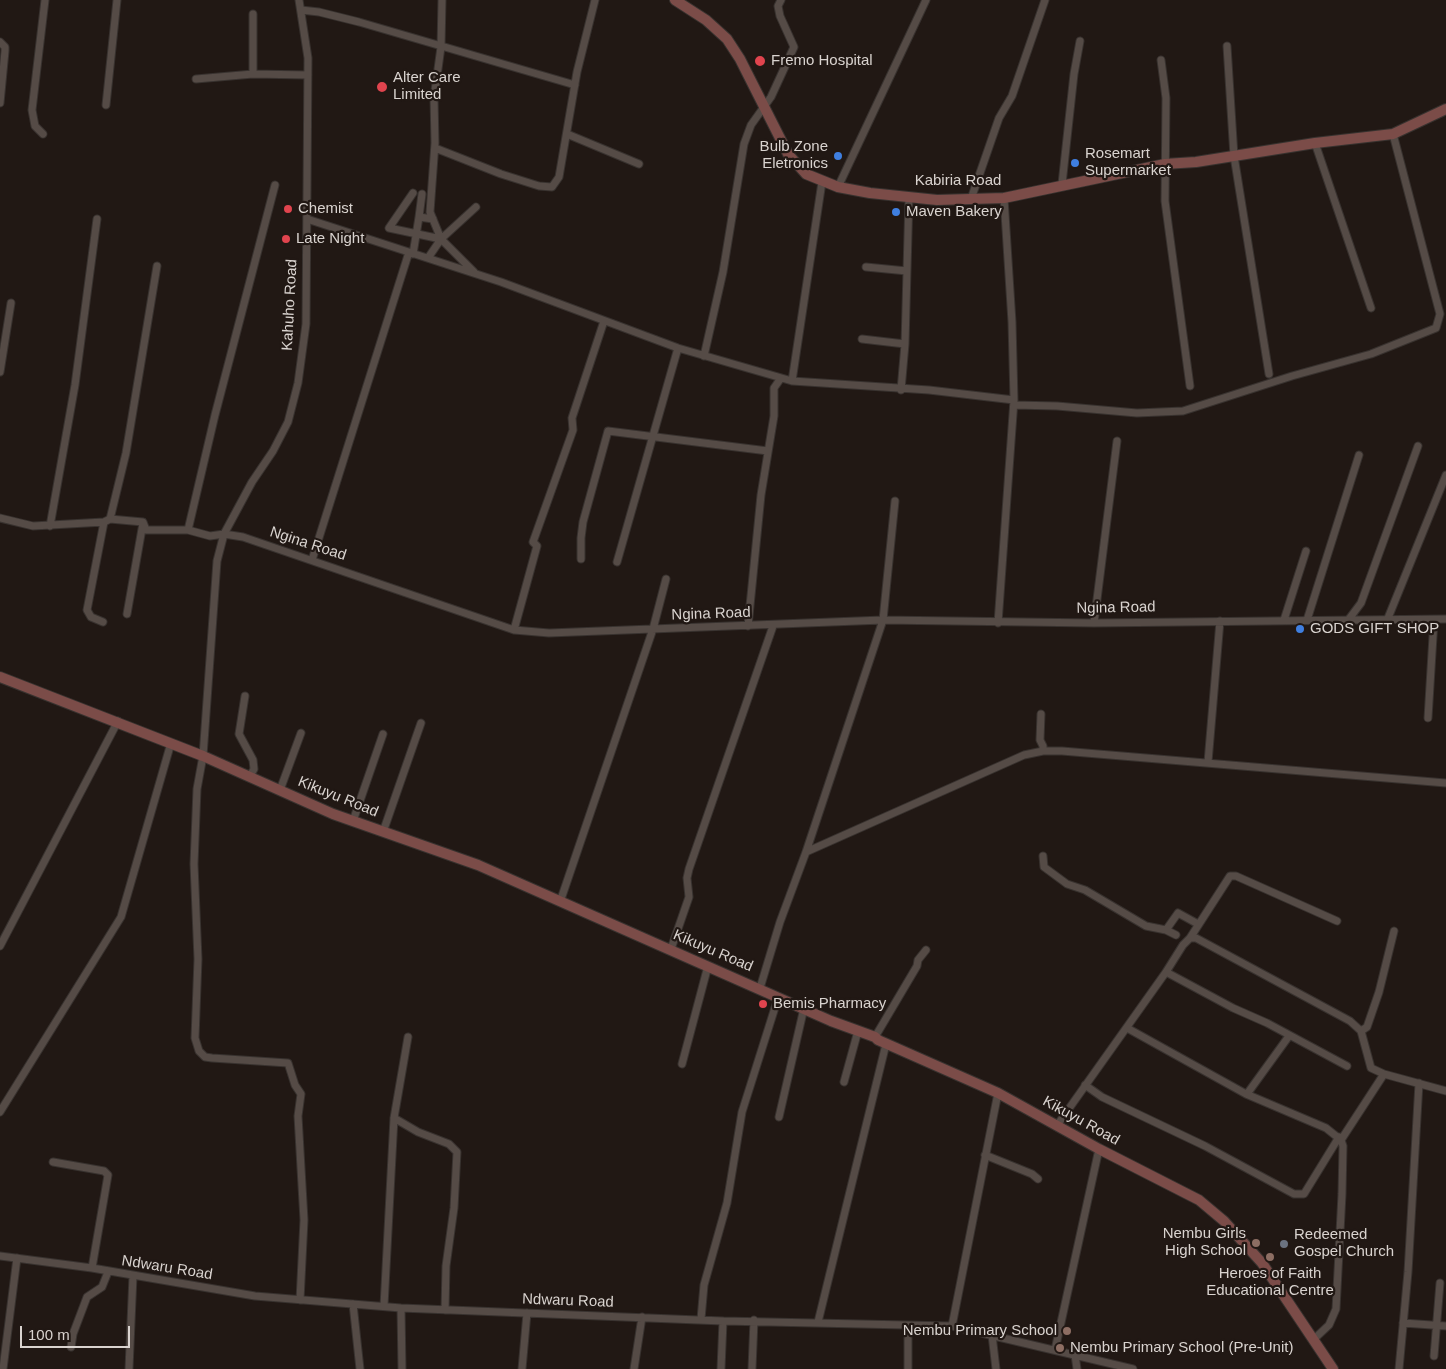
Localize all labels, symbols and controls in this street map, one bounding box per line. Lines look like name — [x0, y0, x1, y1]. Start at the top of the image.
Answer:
place label: Fremo Hospital — [771, 52, 873, 70]
marker: Fremo Hospital — [753, 54, 767, 68]
place label: Alter Care Limited — [393, 69, 461, 104]
marker: Alter Care Limited — [375, 80, 389, 94]
place label: Bulb Zone Eletronics — [760, 138, 828, 173]
place label: Rosemart Supermarket — [1085, 145, 1171, 180]
marker: Bulb Zone Eletronics — [832, 150, 844, 162]
marker: Rosemart Supermarket — [1069, 157, 1081, 169]
street label: Kabiria Road — [915, 172, 1001, 190]
place label: Chemist — [298, 200, 353, 218]
marker: Chemist — [282, 203, 294, 215]
place label: Maven Bakery — [906, 203, 1002, 221]
marker: Maven Bakery — [890, 206, 902, 218]
place label: Late Night — [296, 230, 364, 248]
marker: Late Night — [280, 233, 292, 245]
street label: Kahuho Road — [279, 259, 301, 351]
street label: Ngina Road — [268, 523, 348, 565]
street label: Ngina Road — [1076, 598, 1156, 618]
street label: Ngina Road — [671, 604, 751, 624]
place label: GODS GIFT SHOP — [1310, 620, 1439, 638]
marker: GODS GIFT SHOP — [1294, 623, 1306, 635]
street label: Kikuyu Road — [295, 773, 381, 821]
street label: Kikuyu Road — [670, 926, 756, 976]
place label: Bemis Pharmacy — [773, 995, 886, 1013]
marker: Bemis Pharmacy — [757, 998, 769, 1010]
street label: Kikuyu Road — [1039, 1093, 1123, 1149]
place label: Nembu Girls High School — [1163, 1225, 1246, 1260]
place label: Redeemed Gospel Church — [1294, 1226, 1394, 1261]
marker: Nembu Girls High School — [1250, 1237, 1262, 1249]
marker: Redeemed Gospel Church — [1278, 1238, 1290, 1250]
marker: Heroes of Faith Educational Centre — [1264, 1251, 1276, 1263]
street label: Ndwaru Road — [120, 1252, 214, 1284]
place label: Heroes of Faith Educational Centre — [1206, 1265, 1334, 1300]
street label: Ndwaru Road — [522, 1290, 614, 1312]
scale bar — [22, 1316, 132, 1348]
place label: Nembu Primary School — [903, 1322, 1057, 1340]
marker: Nembu Primary School — [1061, 1325, 1073, 1337]
text: 100 m — [28, 1326, 70, 1343]
place label: Nembu Primary School (Pre-Unit) — [1070, 1339, 1293, 1357]
marker: Nembu Primary School (Pre-Unit) — [1054, 1342, 1066, 1354]

